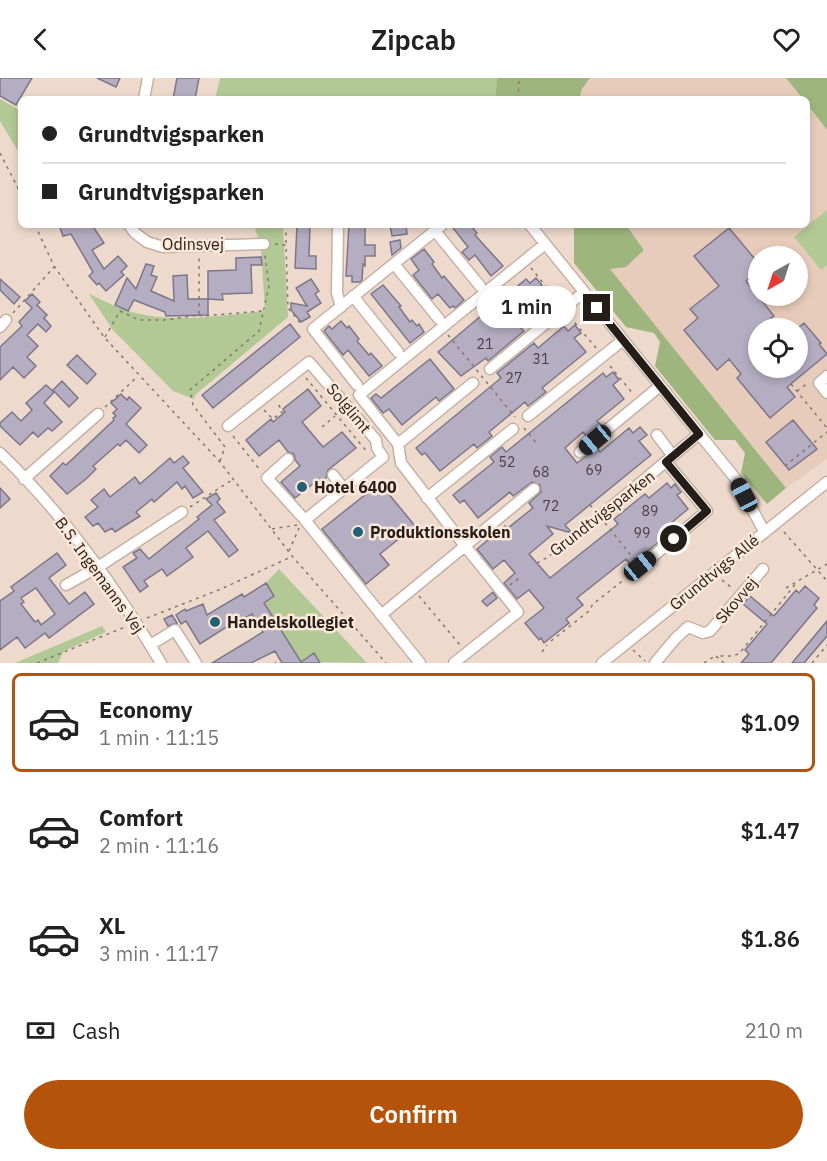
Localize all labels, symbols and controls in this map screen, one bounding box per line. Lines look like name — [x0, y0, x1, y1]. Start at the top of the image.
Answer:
text: Zipcab — [371, 22, 456, 57]
icon: back — [24, 23, 57, 56]
icon: heart — [770, 23, 803, 56]
text: Grundtvigsparken — [78, 119, 264, 148]
text: Grundtvigsparken — [78, 177, 264, 206]
street label: Odinsvej — [162, 234, 224, 254]
north arrow — [748, 246, 808, 306]
map controls — [748, 246, 808, 378]
callout: 1 min — [477, 287, 576, 329]
text: 1 min — [501, 293, 552, 320]
route end — [583, 294, 610, 321]
button: locate — [748, 318, 808, 378]
house number: 21 — [477, 335, 493, 353]
house number: 31 — [533, 350, 549, 368]
house number: 27 — [506, 369, 522, 387]
street label: Solglimt — [322, 379, 376, 437]
car — [575, 422, 615, 458]
house number: 52 — [499, 453, 515, 471]
house number: 69 — [586, 461, 602, 479]
house number: 68 — [533, 463, 549, 481]
street label: Grundtvigsparken — [545, 466, 659, 560]
car — [728, 475, 760, 515]
place label: Hotel 6400 — [314, 477, 397, 497]
marker: Hotel 6400 — [295, 480, 309, 494]
house number: 72 — [543, 497, 559, 515]
house number: 89 — [642, 502, 658, 520]
street label: B.S. Ingemanns Vej — [51, 513, 149, 637]
place label: Produktionsskolen — [370, 522, 511, 542]
house number: 99 — [634, 524, 650, 542]
marker: Produktionsskolen — [351, 525, 365, 539]
route start — [660, 525, 687, 552]
street label: Grundtvigs Allé — [665, 530, 763, 614]
car — [620, 548, 660, 584]
street label: Skovvej — [711, 573, 761, 627]
place label: Handelskollegiet — [227, 612, 354, 632]
marker: Handelskollegiet — [208, 615, 222, 629]
text: Economy — [99, 695, 193, 724]
icon: car — [27, 696, 81, 750]
text: $1.09 — [741, 708, 800, 737]
text: 1 min · 11:15 — [99, 724, 219, 751]
text: Comfort — [99, 803, 183, 832]
icon: car — [27, 804, 81, 858]
text: $1.47 — [741, 816, 800, 845]
text: 2 min · 11:16 — [99, 832, 219, 859]
text: XL — [99, 911, 125, 940]
icon: car — [27, 912, 81, 966]
text: $1.86 — [741, 924, 800, 953]
text: 3 min · 11:17 — [99, 940, 219, 967]
icon: cash — [24, 1014, 57, 1047]
text: Cash — [72, 1016, 121, 1045]
text: 210 m — [745, 1017, 803, 1044]
button: Confirm — [24, 1080, 803, 1149]

